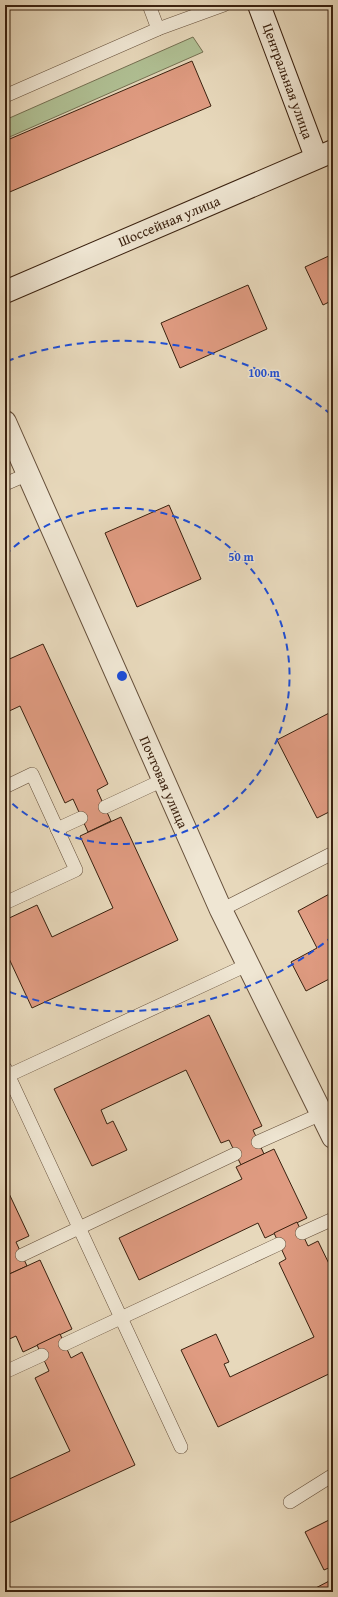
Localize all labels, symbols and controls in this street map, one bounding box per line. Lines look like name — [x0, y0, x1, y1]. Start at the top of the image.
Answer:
street label: Центральная улица — [258, 20, 318, 142]
street label: Шоссейная улица — [115, 190, 223, 251]
text: 100 m — [248, 364, 281, 381]
text: 50 m — [228, 548, 254, 565]
centre of rings — [115, 669, 129, 683]
street label: Почтовая улица — [135, 733, 193, 832]

